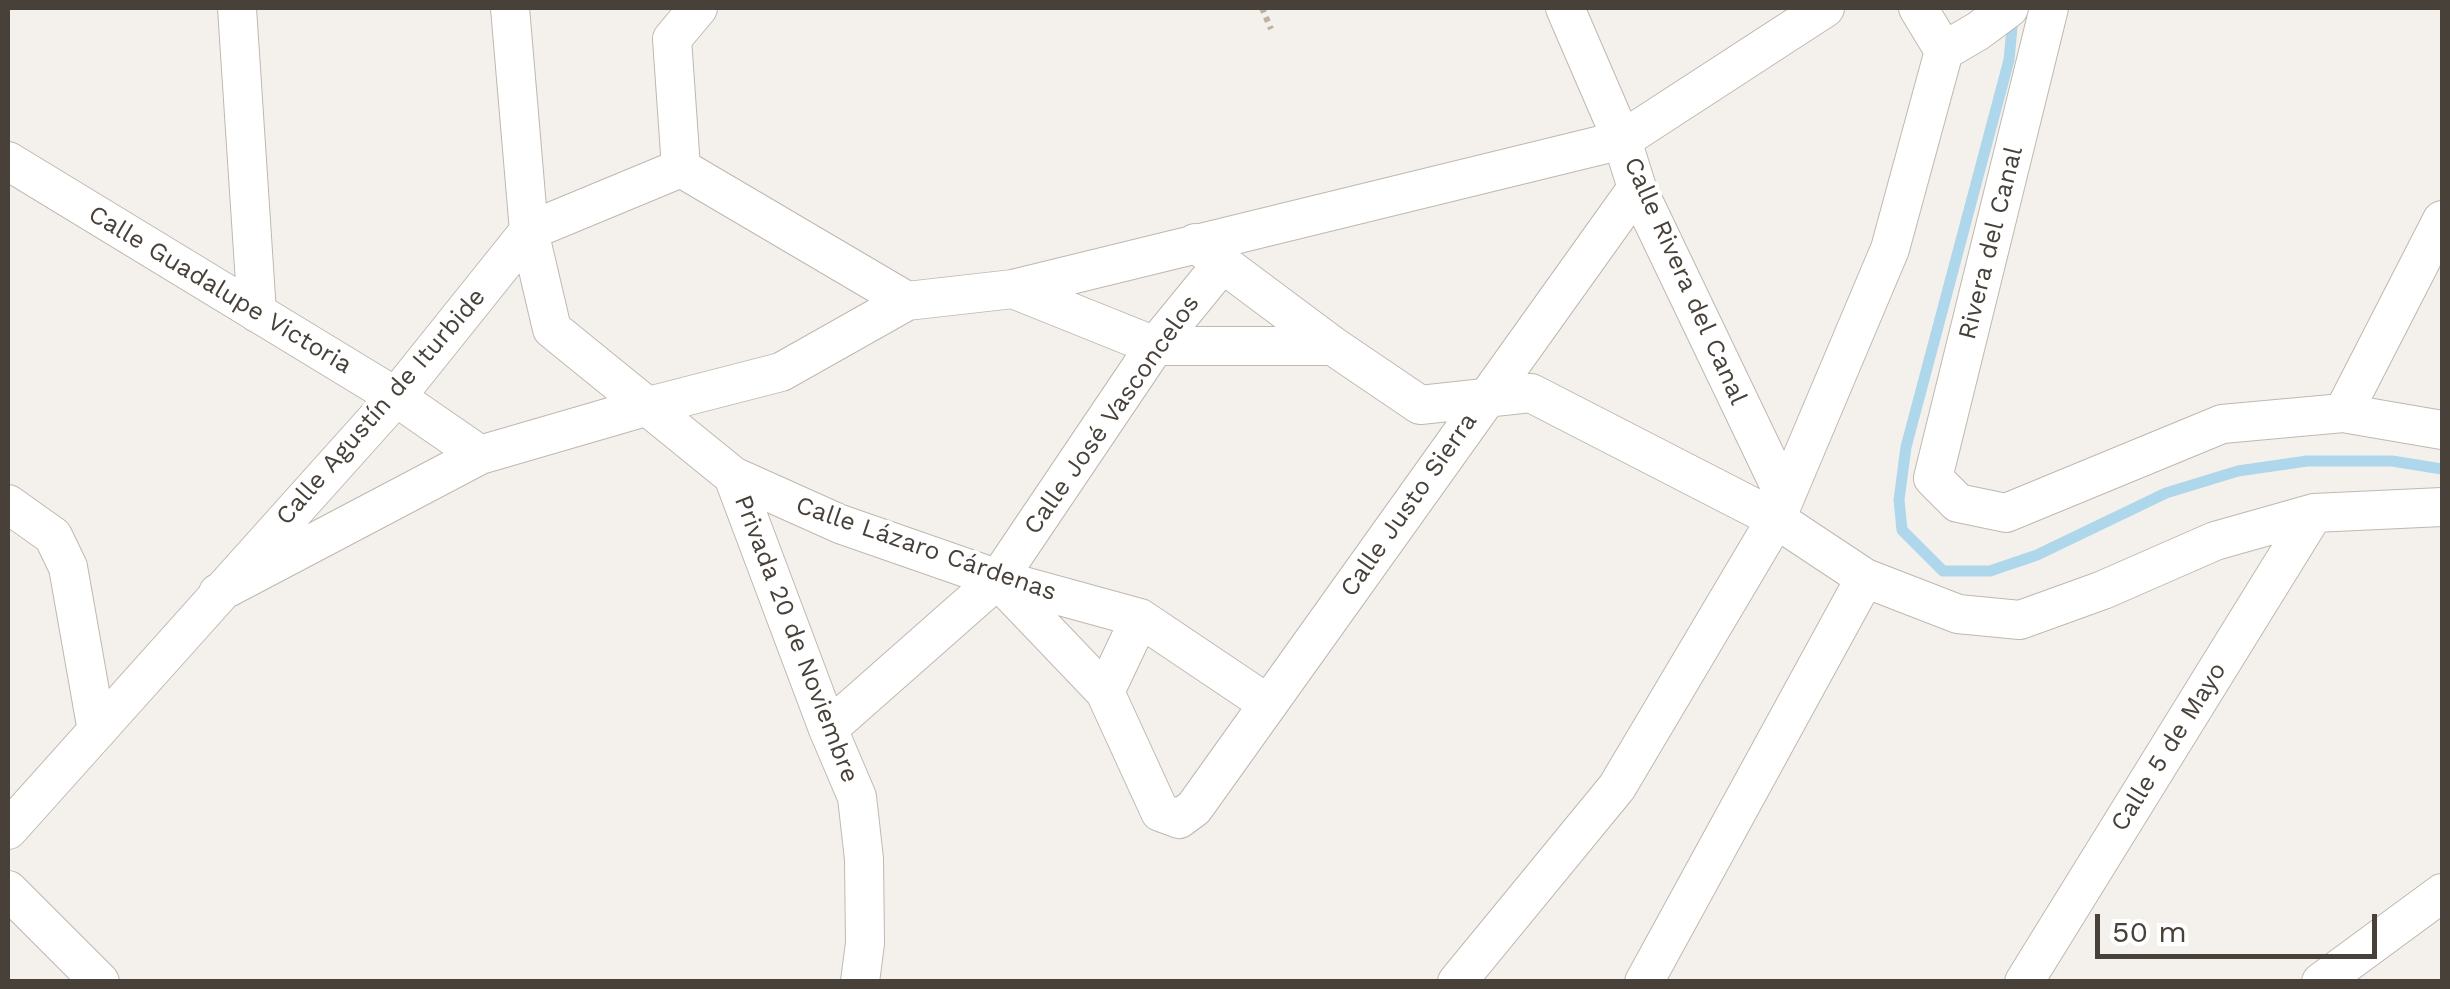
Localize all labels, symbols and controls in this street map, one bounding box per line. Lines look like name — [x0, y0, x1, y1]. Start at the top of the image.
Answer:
street label: Rivera del Canal — [1953, 143, 2029, 343]
street label: Calle Rivera del Canal — [1617, 153, 1753, 409]
street label: Calle Guadalupe Victoria — [83, 199, 357, 381]
street label: Calle Agustín de Iturbide — [270, 283, 492, 531]
street label: Calle José Vasconcelos — [1018, 290, 1206, 540]
street label: Calle Justo Sierra — [1334, 407, 1484, 603]
street label: Calle Lázaro Cárdenas — [792, 490, 1060, 608]
street label: Privada 20 de Noviembre — [727, 491, 865, 787]
street label: Calle 5 de Mayo — [2105, 657, 2233, 837]
scale bar — [2100, 894, 2382, 956]
text: 50 m — [2112, 914, 2187, 949]

